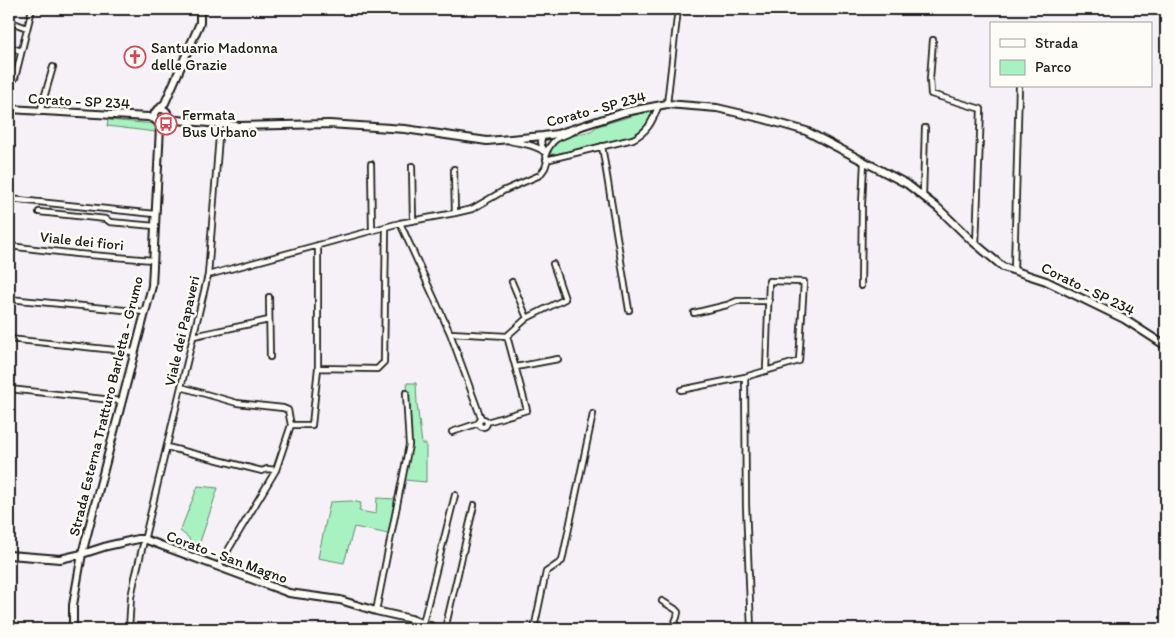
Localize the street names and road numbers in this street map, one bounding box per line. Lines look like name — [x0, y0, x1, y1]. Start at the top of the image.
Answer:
street label: Corato - SP 234 — [544, 87, 648, 131]
street label: Corato - SP 234 — [28, 89, 130, 113]
street label: Viale dei fiori — [39, 228, 125, 254]
street label: Corato - SP 234 — [1038, 259, 1138, 319]
street label: Strada Esterna Tratturo Barletta - Grumo — [65, 274, 147, 538]
street label: Viale dei Papaveri — [161, 274, 203, 388]
street label: Corato - San Magno — [164, 527, 290, 587]

